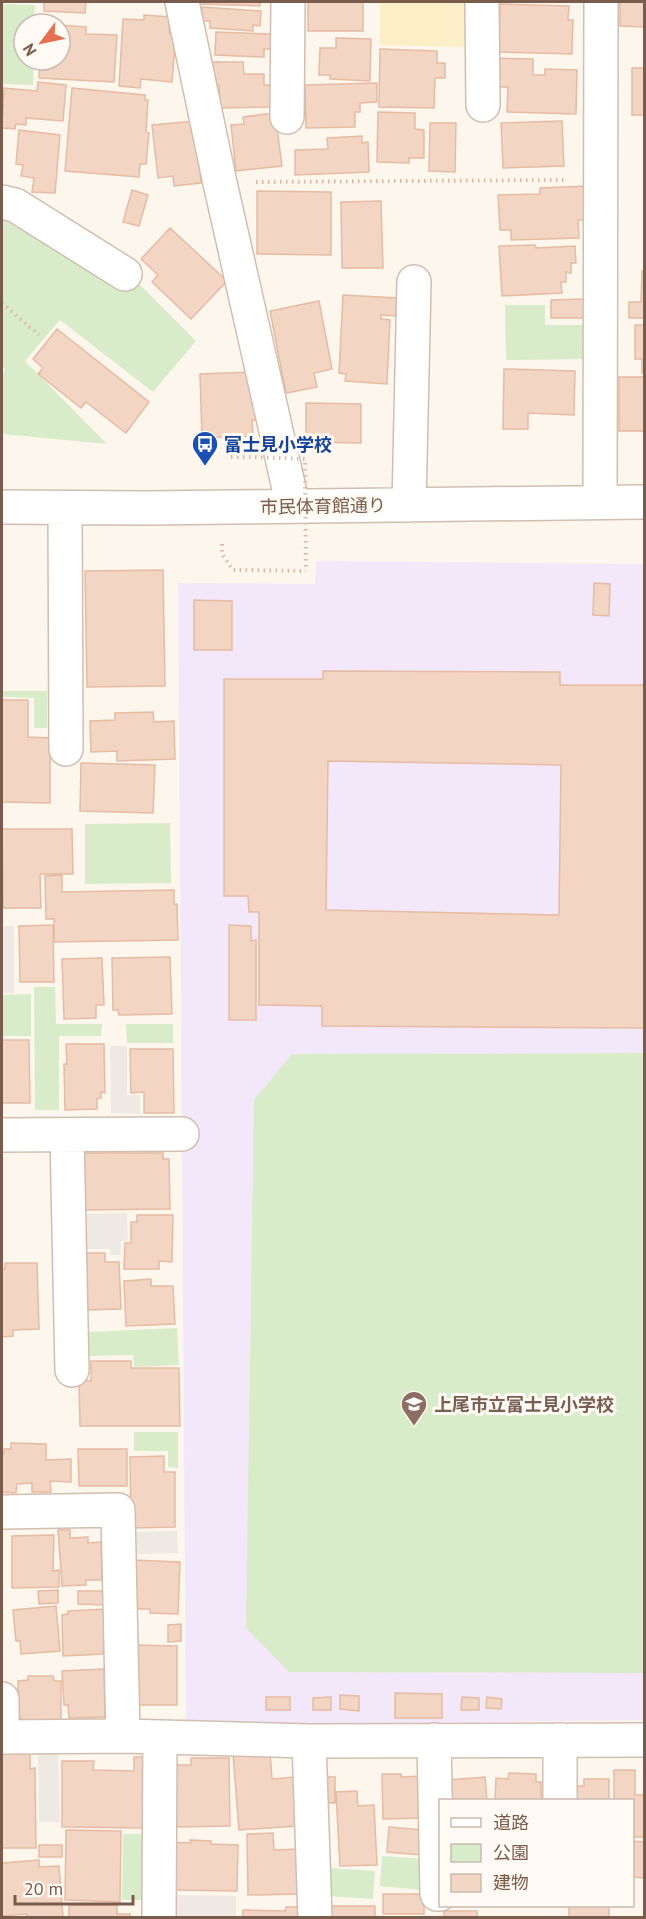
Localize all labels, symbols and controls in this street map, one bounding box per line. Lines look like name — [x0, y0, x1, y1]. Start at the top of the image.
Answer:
north arrow — [12, 12, 72, 72]
text: N — [18, 40, 41, 60]
bus stop icon: 富士見小学校 — [190, 429, 220, 467]
place label: 富士見小学校 — [224, 433, 332, 456]
street label: 市民体育館通り — [260, 493, 386, 519]
school or university icon: 上尾市立富士見小学校 — [399, 1389, 429, 1427]
place label: 上尾市立富士見小学校 — [434, 1393, 614, 1416]
legend — [439, 1799, 634, 1907]
text: 道路 — [493, 1811, 529, 1834]
text: 公園 — [493, 1841, 529, 1864]
scale bar — [15, 1868, 134, 1906]
text: 建物 — [493, 1871, 529, 1894]
text: 20 m — [24, 1877, 63, 1900]

